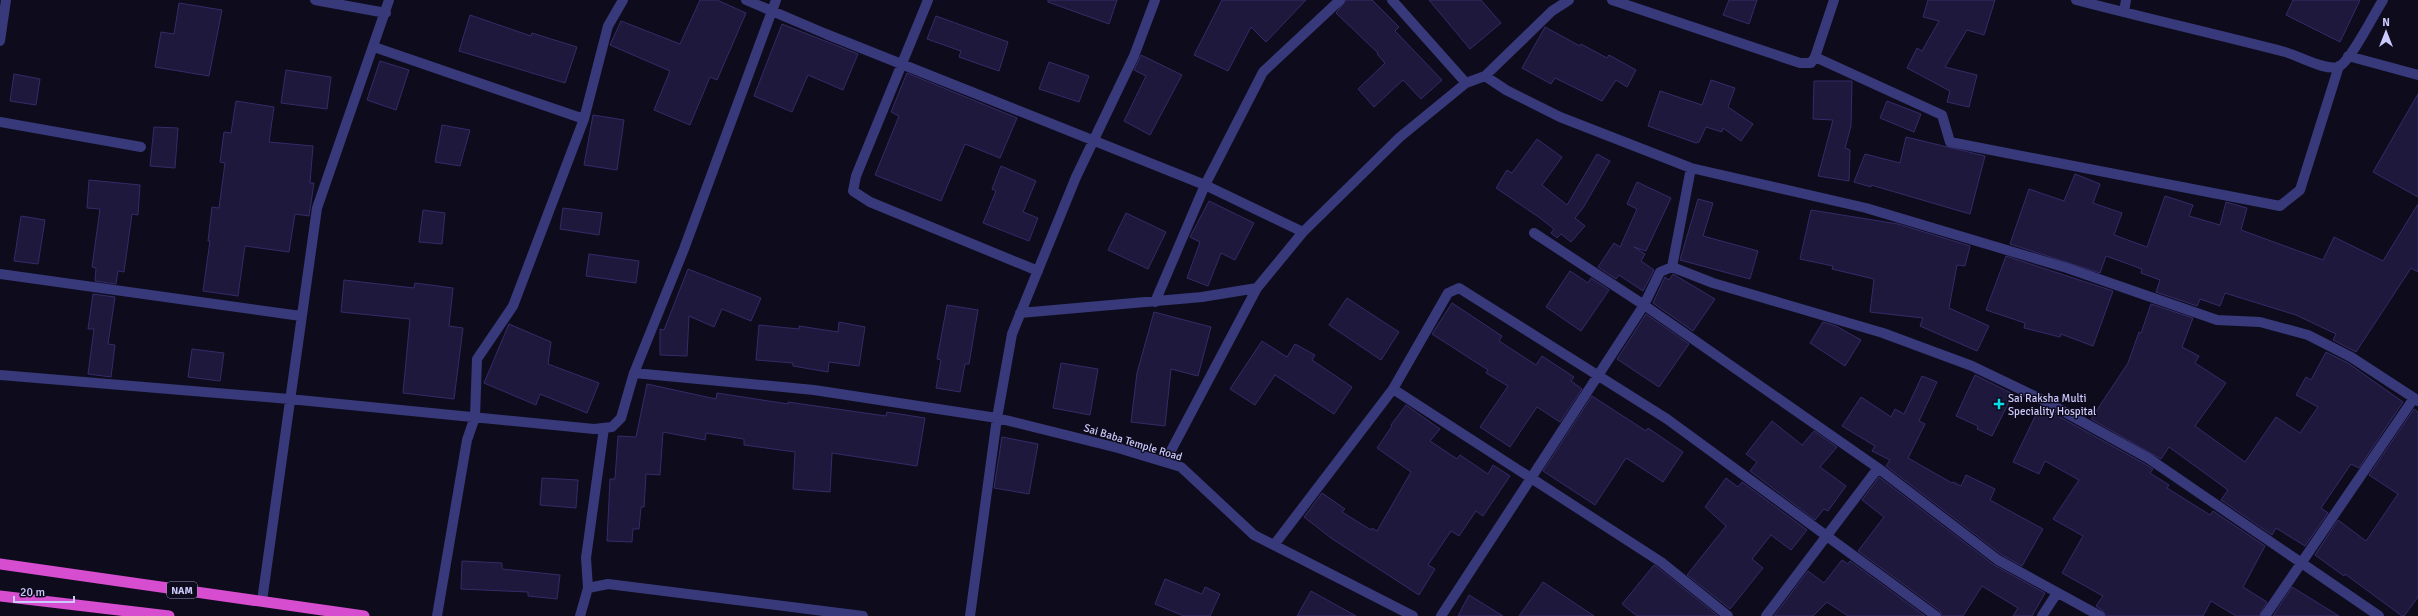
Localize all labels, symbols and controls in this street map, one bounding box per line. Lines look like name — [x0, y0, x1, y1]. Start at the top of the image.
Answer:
north arrow — [2366, 12, 2406, 52]
text: N — [2382, 16, 2390, 29]
place label: Sai Raksha Multi Speciality Hospital — [2008, 392, 2096, 418]
marker: Sai Raksha Multi Speciality Hospital — [1993, 398, 2005, 410]
street label: Sai Baba Temple Road — [1082, 421, 1184, 464]
scale bar — [14, 578, 74, 604]
road number: NAM — [167, 582, 197, 598]
text: 20 m — [20, 585, 45, 600]

